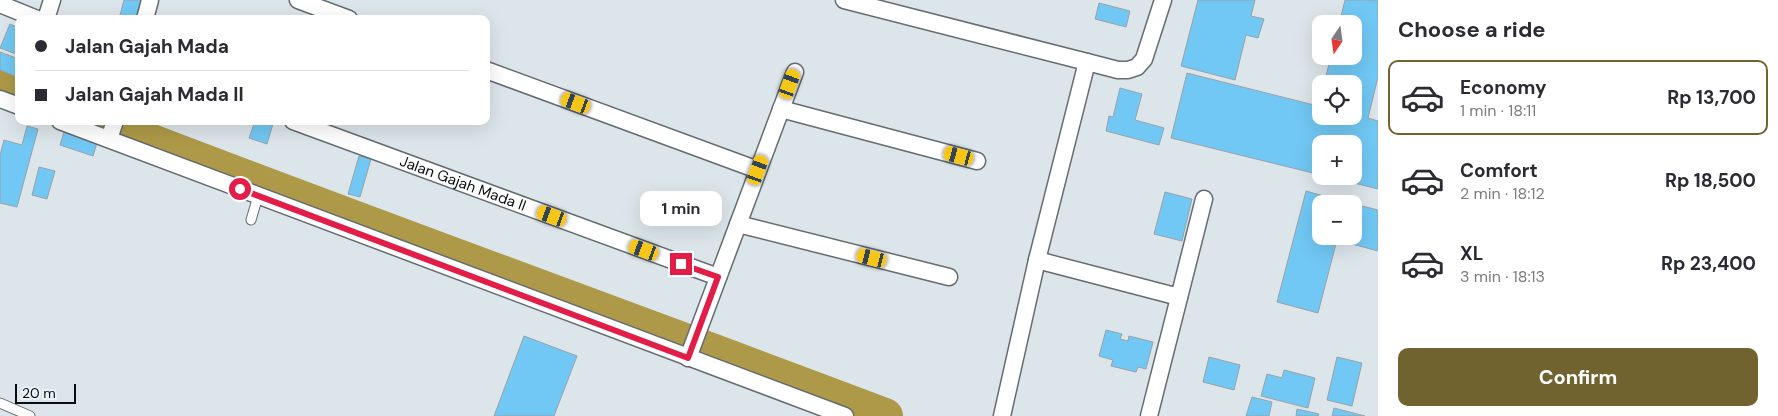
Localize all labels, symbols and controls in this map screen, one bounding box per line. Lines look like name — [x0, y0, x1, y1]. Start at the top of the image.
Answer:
north arrow — [1312, 15, 1362, 65]
map controls — [1312, 15, 1362, 245]
text: Choose a ride — [1398, 15, 1546, 44]
text: Jalan Gajah Mada — [65, 34, 229, 59]
car — [777, 67, 802, 101]
button: locate — [1312, 75, 1362, 125]
icon: car — [1400, 75, 1445, 120]
text: Economy — [1460, 75, 1547, 100]
text: Jalan Gajah Mada II — [65, 82, 244, 107]
text: Rp 13,700 — [1667, 85, 1756, 110]
car — [559, 91, 592, 115]
text: 1 min · 18:11 — [1460, 100, 1536, 121]
button: + — [1312, 135, 1362, 185]
car — [942, 145, 975, 167]
street label: Jalan Gajah Mada II — [397, 151, 529, 216]
car — [745, 153, 770, 187]
icon: car — [1400, 158, 1445, 203]
text: Comfort — [1460, 158, 1538, 183]
text: Rp 18,500 — [1665, 168, 1756, 193]
route start — [229, 178, 251, 200]
text: 2 min · 18:12 — [1460, 183, 1545, 204]
callout: 1 min — [640, 192, 722, 226]
button: − — [1312, 195, 1362, 245]
text: 1 min — [662, 198, 700, 219]
car — [535, 204, 568, 228]
car — [627, 238, 660, 262]
icon: car — [1400, 241, 1445, 286]
text: XL — [1460, 241, 1483, 266]
car — [855, 247, 888, 269]
text: Rp 23,400 — [1661, 251, 1756, 276]
route end — [670, 253, 692, 275]
text: 3 min · 18:13 — [1460, 266, 1545, 287]
button: Confirm — [1398, 348, 1758, 406]
scale bar — [15, 381, 76, 404]
text: 20 m — [22, 384, 56, 402]

